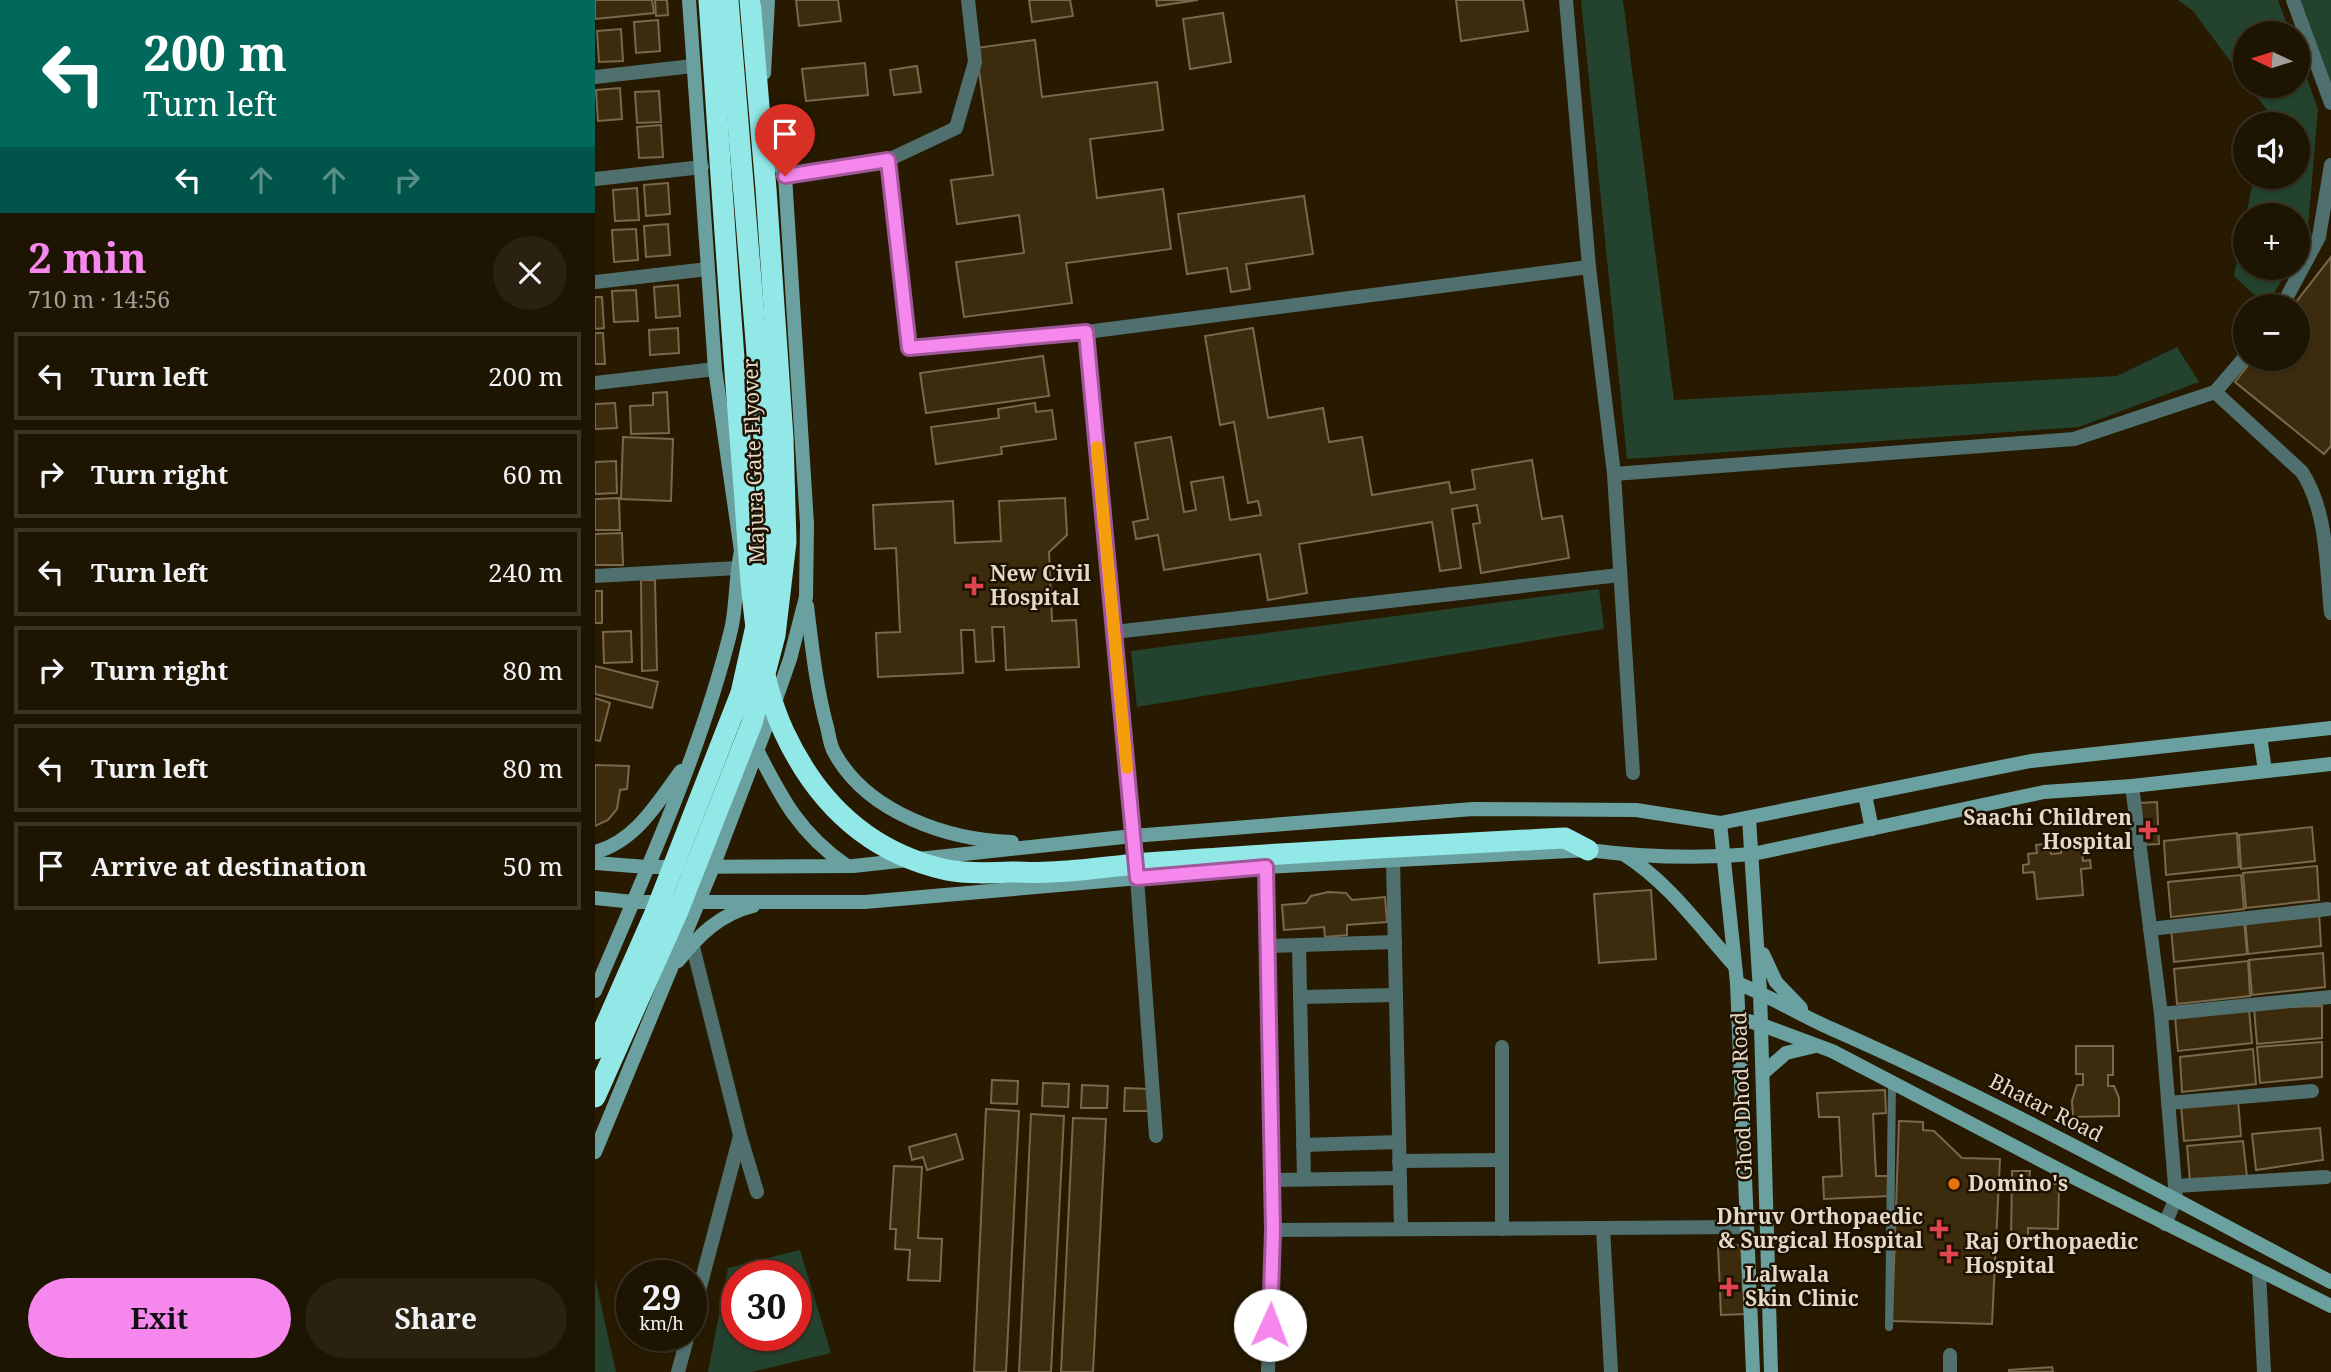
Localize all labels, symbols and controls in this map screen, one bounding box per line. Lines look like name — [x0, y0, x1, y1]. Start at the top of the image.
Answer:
text: 200 m — [143, 19, 287, 85]
north arrow — [2233, 21, 2310, 98]
map controls — [2233, 21, 2310, 371]
icon: left — [28, 28, 119, 119]
text: Turn left — [143, 82, 277, 125]
pin — [755, 104, 815, 176]
button: sound — [2233, 112, 2310, 189]
icon: arrive — [766, 115, 804, 153]
icon: left — [169, 161, 207, 199]
icon: ahead — [242, 161, 280, 199]
icon: ahead — [315, 161, 353, 199]
icon: right — [388, 161, 426, 199]
button: + — [2233, 203, 2310, 280]
text: 2 min — [28, 228, 147, 285]
button: close — [493, 236, 567, 310]
text: 710 m · 14:56 — [28, 283, 170, 315]
button: − — [2233, 294, 2310, 371]
icon: left — [32, 357, 70, 395]
text: Turn left — [91, 358, 208, 394]
text: 200 m — [488, 358, 563, 394]
street label: Majura Gate Flyover — [735, 358, 771, 564]
icon: right — [32, 455, 70, 493]
text: Turn right — [91, 456, 228, 492]
text: 60 m — [503, 456, 563, 492]
icon: left — [32, 553, 70, 591]
text: Turn left — [91, 554, 208, 590]
text: 240 m — [488, 554, 563, 590]
place label: New Civil Hospital — [990, 559, 1092, 611]
marker: New Civil Hospital — [964, 576, 984, 596]
icon: right — [32, 651, 70, 689]
text: Turn right — [91, 652, 228, 688]
text: 80 m — [503, 652, 563, 688]
icon: left — [32, 749, 70, 787]
text: Turn left — [91, 750, 208, 786]
text: 80 m — [503, 750, 563, 786]
place label: Saachi Children Hospital — [1963, 803, 2133, 855]
marker: Saachi Children Hospital — [2138, 820, 2158, 840]
icon: arrive — [32, 847, 70, 885]
text: Arrive at destination — [91, 848, 367, 884]
text: 50 m — [503, 848, 563, 884]
street label: Ghod Dhod Road — [1724, 1011, 1758, 1181]
street label: Bhatar Road — [1985, 1066, 2108, 1148]
place label: Domino's — [1968, 1169, 2068, 1197]
marker: Domino's — [1946, 1176, 1962, 1192]
place label: Dhruv Orthopaedic & Surgical Hospital — [1717, 1202, 1924, 1254]
marker: Dhruv Orthopaedic & Surgical Hospital — [1929, 1219, 1949, 1239]
place label: Raj Orthopaedic Hospital — [1965, 1227, 2138, 1279]
marker: Raj Orthopaedic Hospital — [1939, 1244, 1959, 1264]
speed limit sign: 30 — [721, 1260, 812, 1351]
place label: Lalwala Skin Clinic — [1745, 1260, 1859, 1312]
text: 29 — [642, 1273, 681, 1320]
marker: Lalwala Skin Clinic — [1719, 1277, 1739, 1297]
button: Exit — [28, 1278, 291, 1358]
button: Share — [305, 1278, 567, 1358]
position arrow — [1233, 1288, 1307, 1362]
text: km/h — [639, 1311, 684, 1335]

